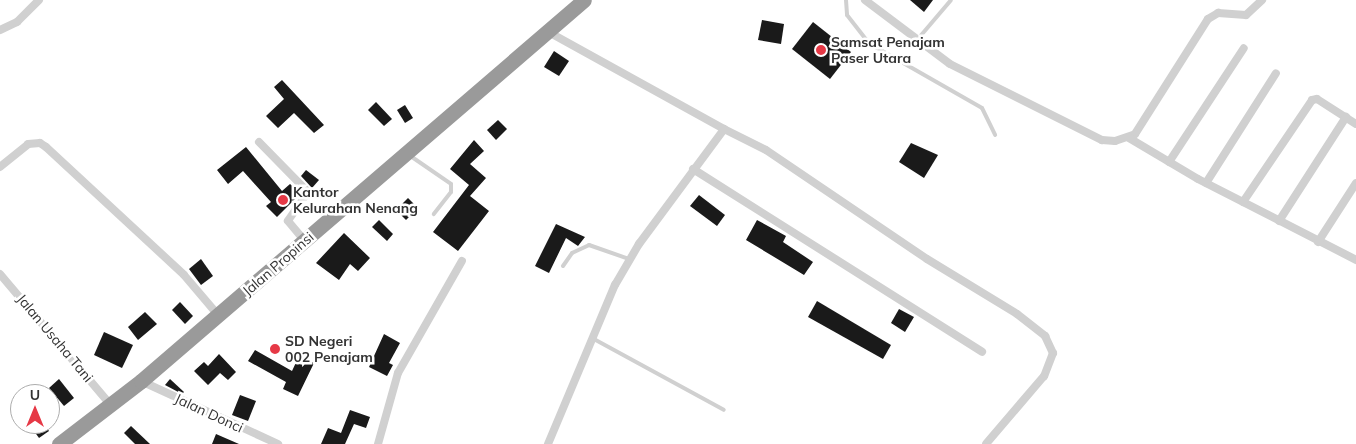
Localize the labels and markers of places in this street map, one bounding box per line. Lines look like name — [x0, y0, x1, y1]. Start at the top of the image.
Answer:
place label: Samsat Penajam Paser Utara — [831, 34, 945, 66]
marker: Samsat Penajam Paser Utara — [815, 44, 827, 56]
place label: Kantor Kelurahan Nenang — [293, 184, 418, 216]
marker: Kantor Kelurahan Nenang — [277, 194, 289, 206]
place label: SD Negeri 002 Penajam — [285, 333, 373, 366]
marker: SD Negeri 002 Penajam — [269, 343, 281, 355]

